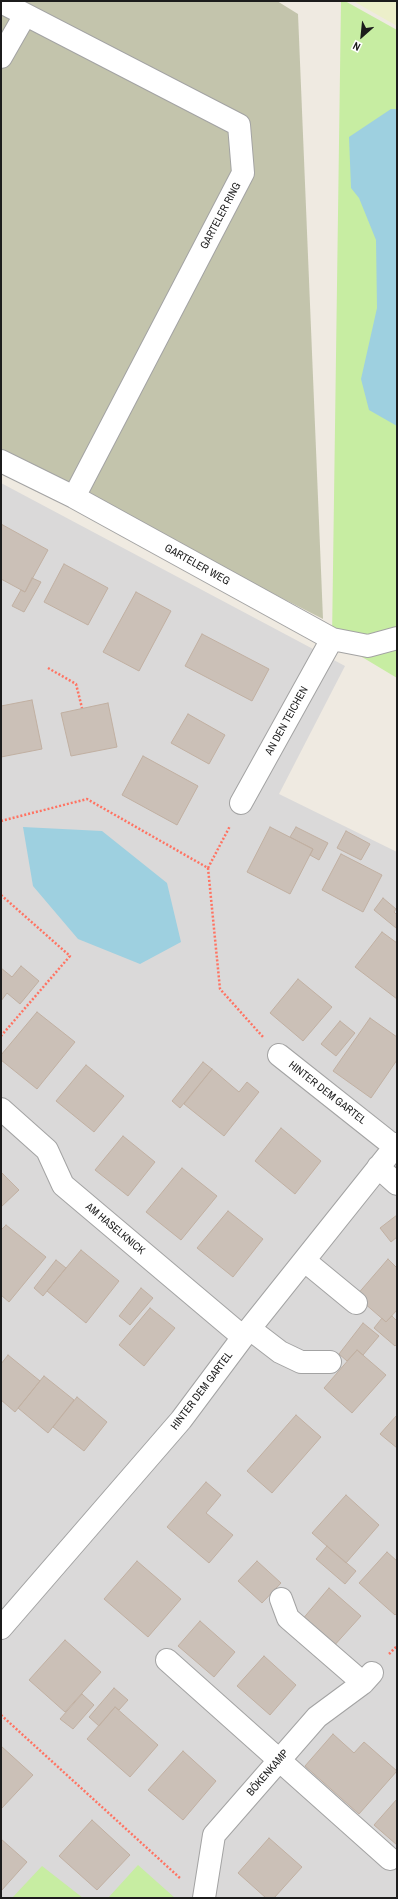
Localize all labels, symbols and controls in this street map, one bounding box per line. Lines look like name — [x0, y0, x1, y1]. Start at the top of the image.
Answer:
north arrow — [342, 16, 382, 56]
text: N — [350, 39, 363, 54]
street label: GARTELER RING — [198, 180, 244, 252]
street label: GARTELER WEG — [162, 542, 232, 588]
street label: AN DEN TEICHEN — [263, 684, 311, 758]
street label: HINTER DEM GARTEL — [286, 1059, 368, 1127]
street label: AM HASELKNICK — [83, 1200, 147, 1258]
street label: HINTER DEM GARTEL — [168, 1349, 236, 1433]
street label: BÖKENKAMP — [244, 1747, 292, 1799]

